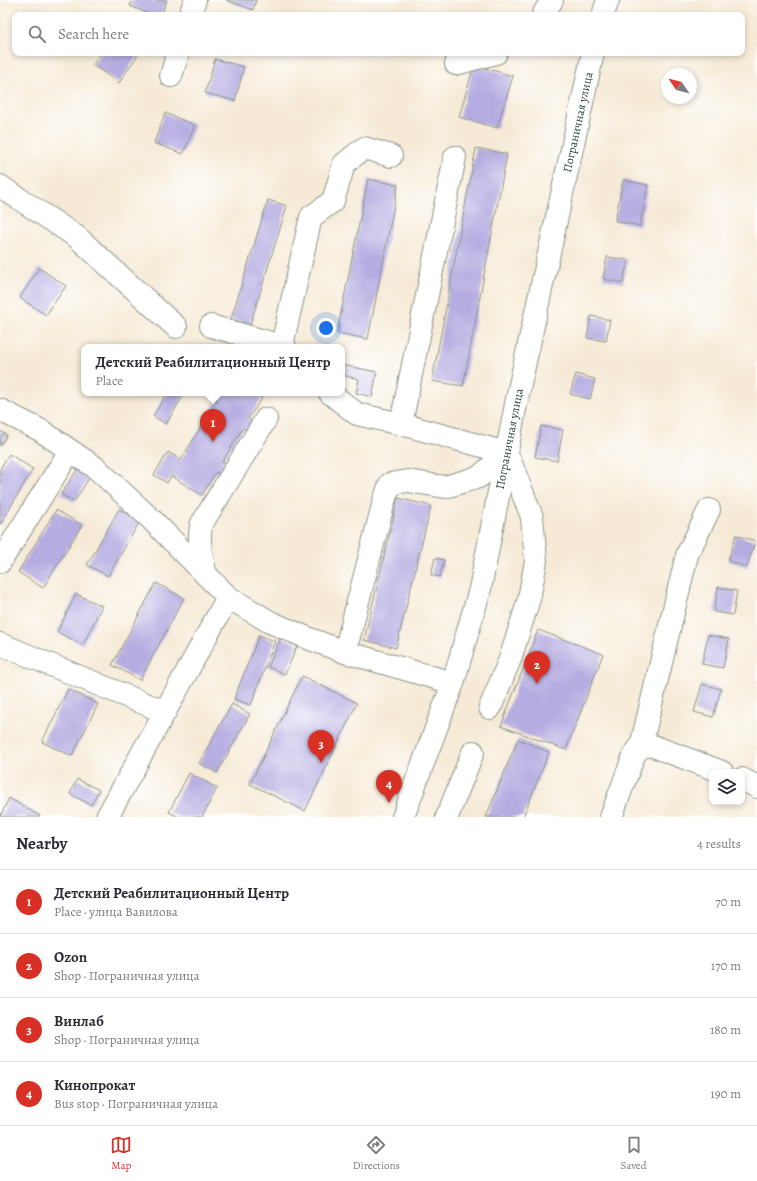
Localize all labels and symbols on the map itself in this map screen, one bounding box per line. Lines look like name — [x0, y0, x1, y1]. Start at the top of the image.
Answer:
north arrow — [661, 68, 697, 104]
street label: Пограничная улица — [559, 70, 597, 174]
your location — [316, 318, 336, 338]
street label: Пограничная улица — [492, 386, 527, 490]
pin: 1 — [200, 409, 226, 442]
pin: 2 — [524, 651, 550, 684]
pin: 3 — [308, 730, 334, 763]
pin: 4 — [376, 770, 402, 803]

